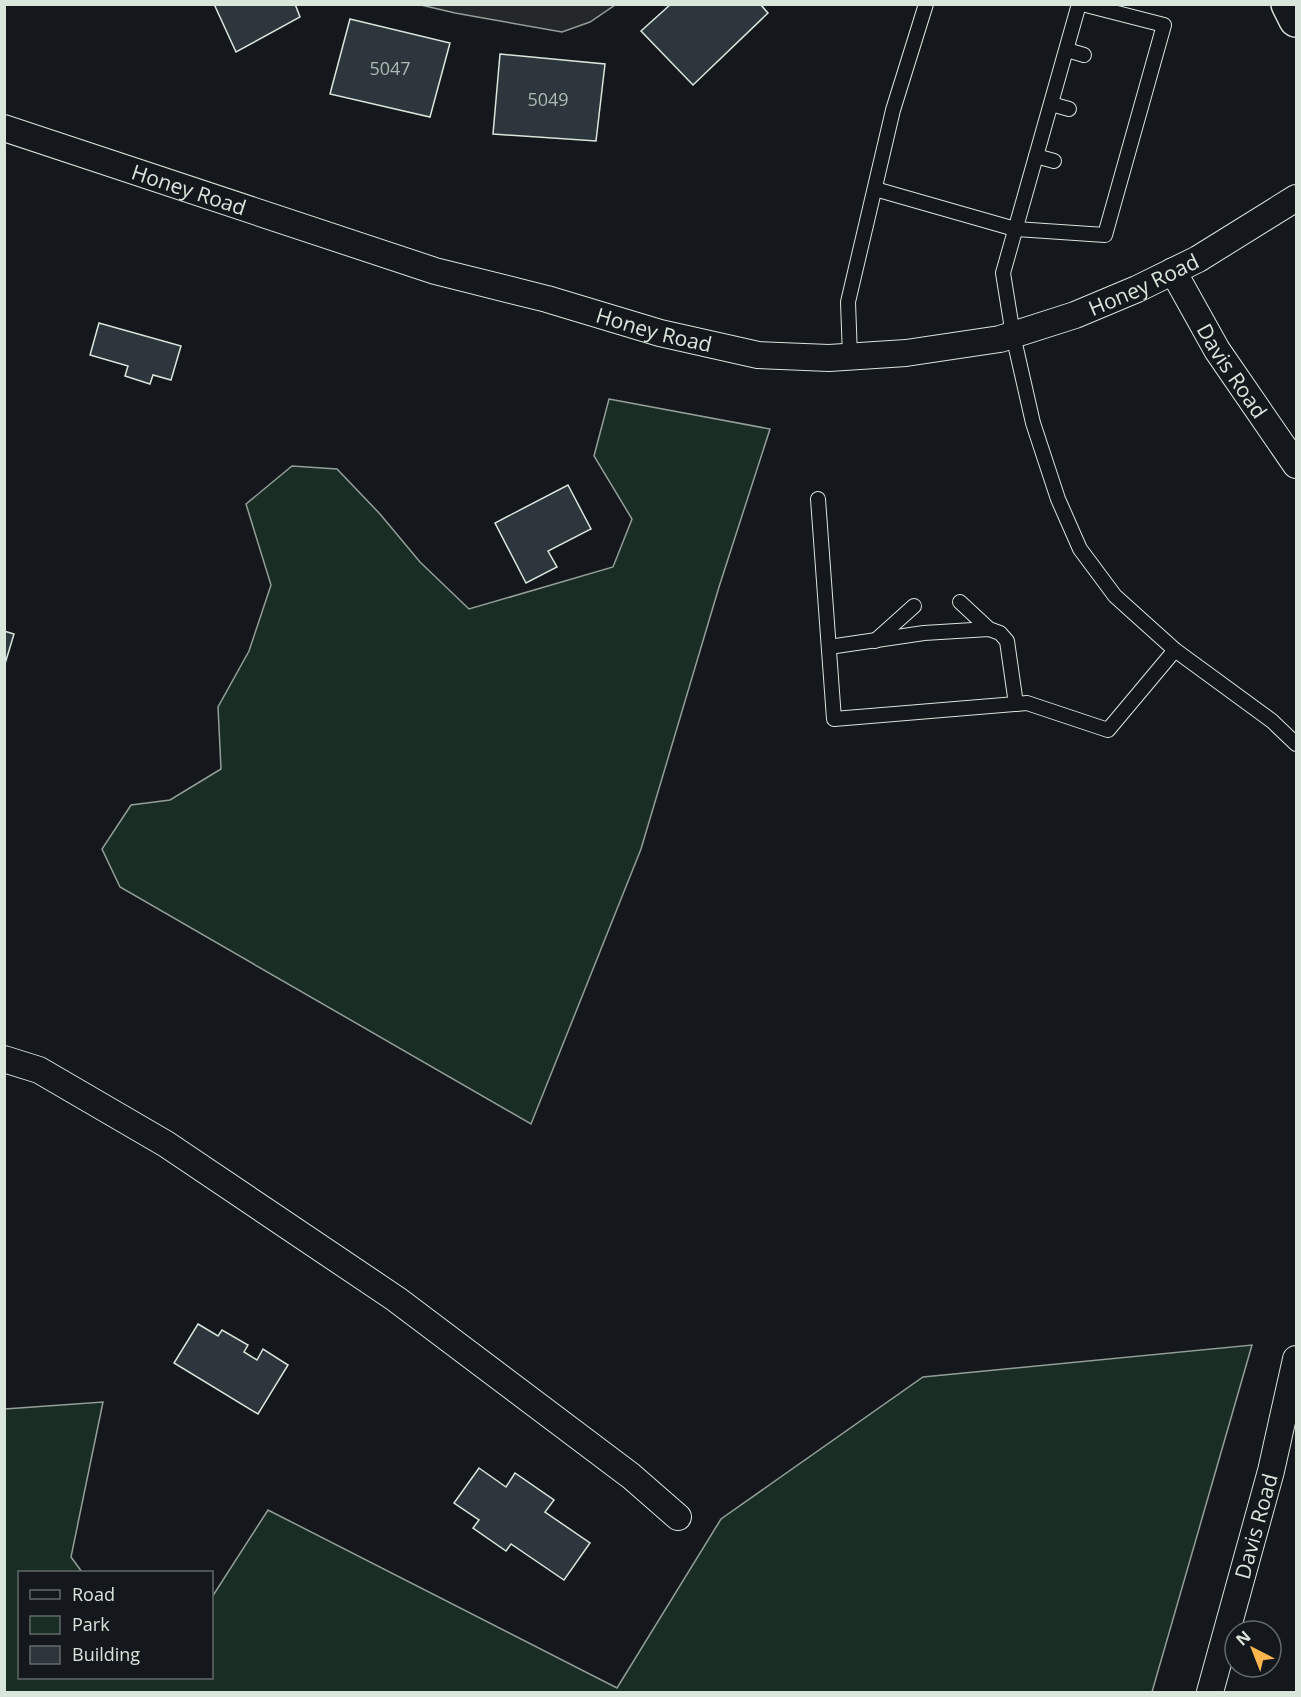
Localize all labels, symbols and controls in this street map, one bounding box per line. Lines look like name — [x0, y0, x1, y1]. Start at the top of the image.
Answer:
house number: 5047 — [369, 56, 411, 80]
house number: 5049 — [527, 87, 569, 111]
street label: Honey Road — [128, 157, 250, 221]
street label: Honey Road — [1084, 247, 1204, 322]
street label: Honey Road — [593, 301, 715, 358]
street label: Davis Road — [1191, 318, 1274, 424]
street label: Davis Road — [1228, 1470, 1284, 1582]
legend — [18, 1571, 213, 1679]
text: Road — [72, 1582, 115, 1606]
text: Park — [72, 1612, 110, 1636]
north arrow — [1223, 1619, 1283, 1679]
text: N — [1231, 1625, 1255, 1650]
text: Building — [72, 1642, 140, 1666]

